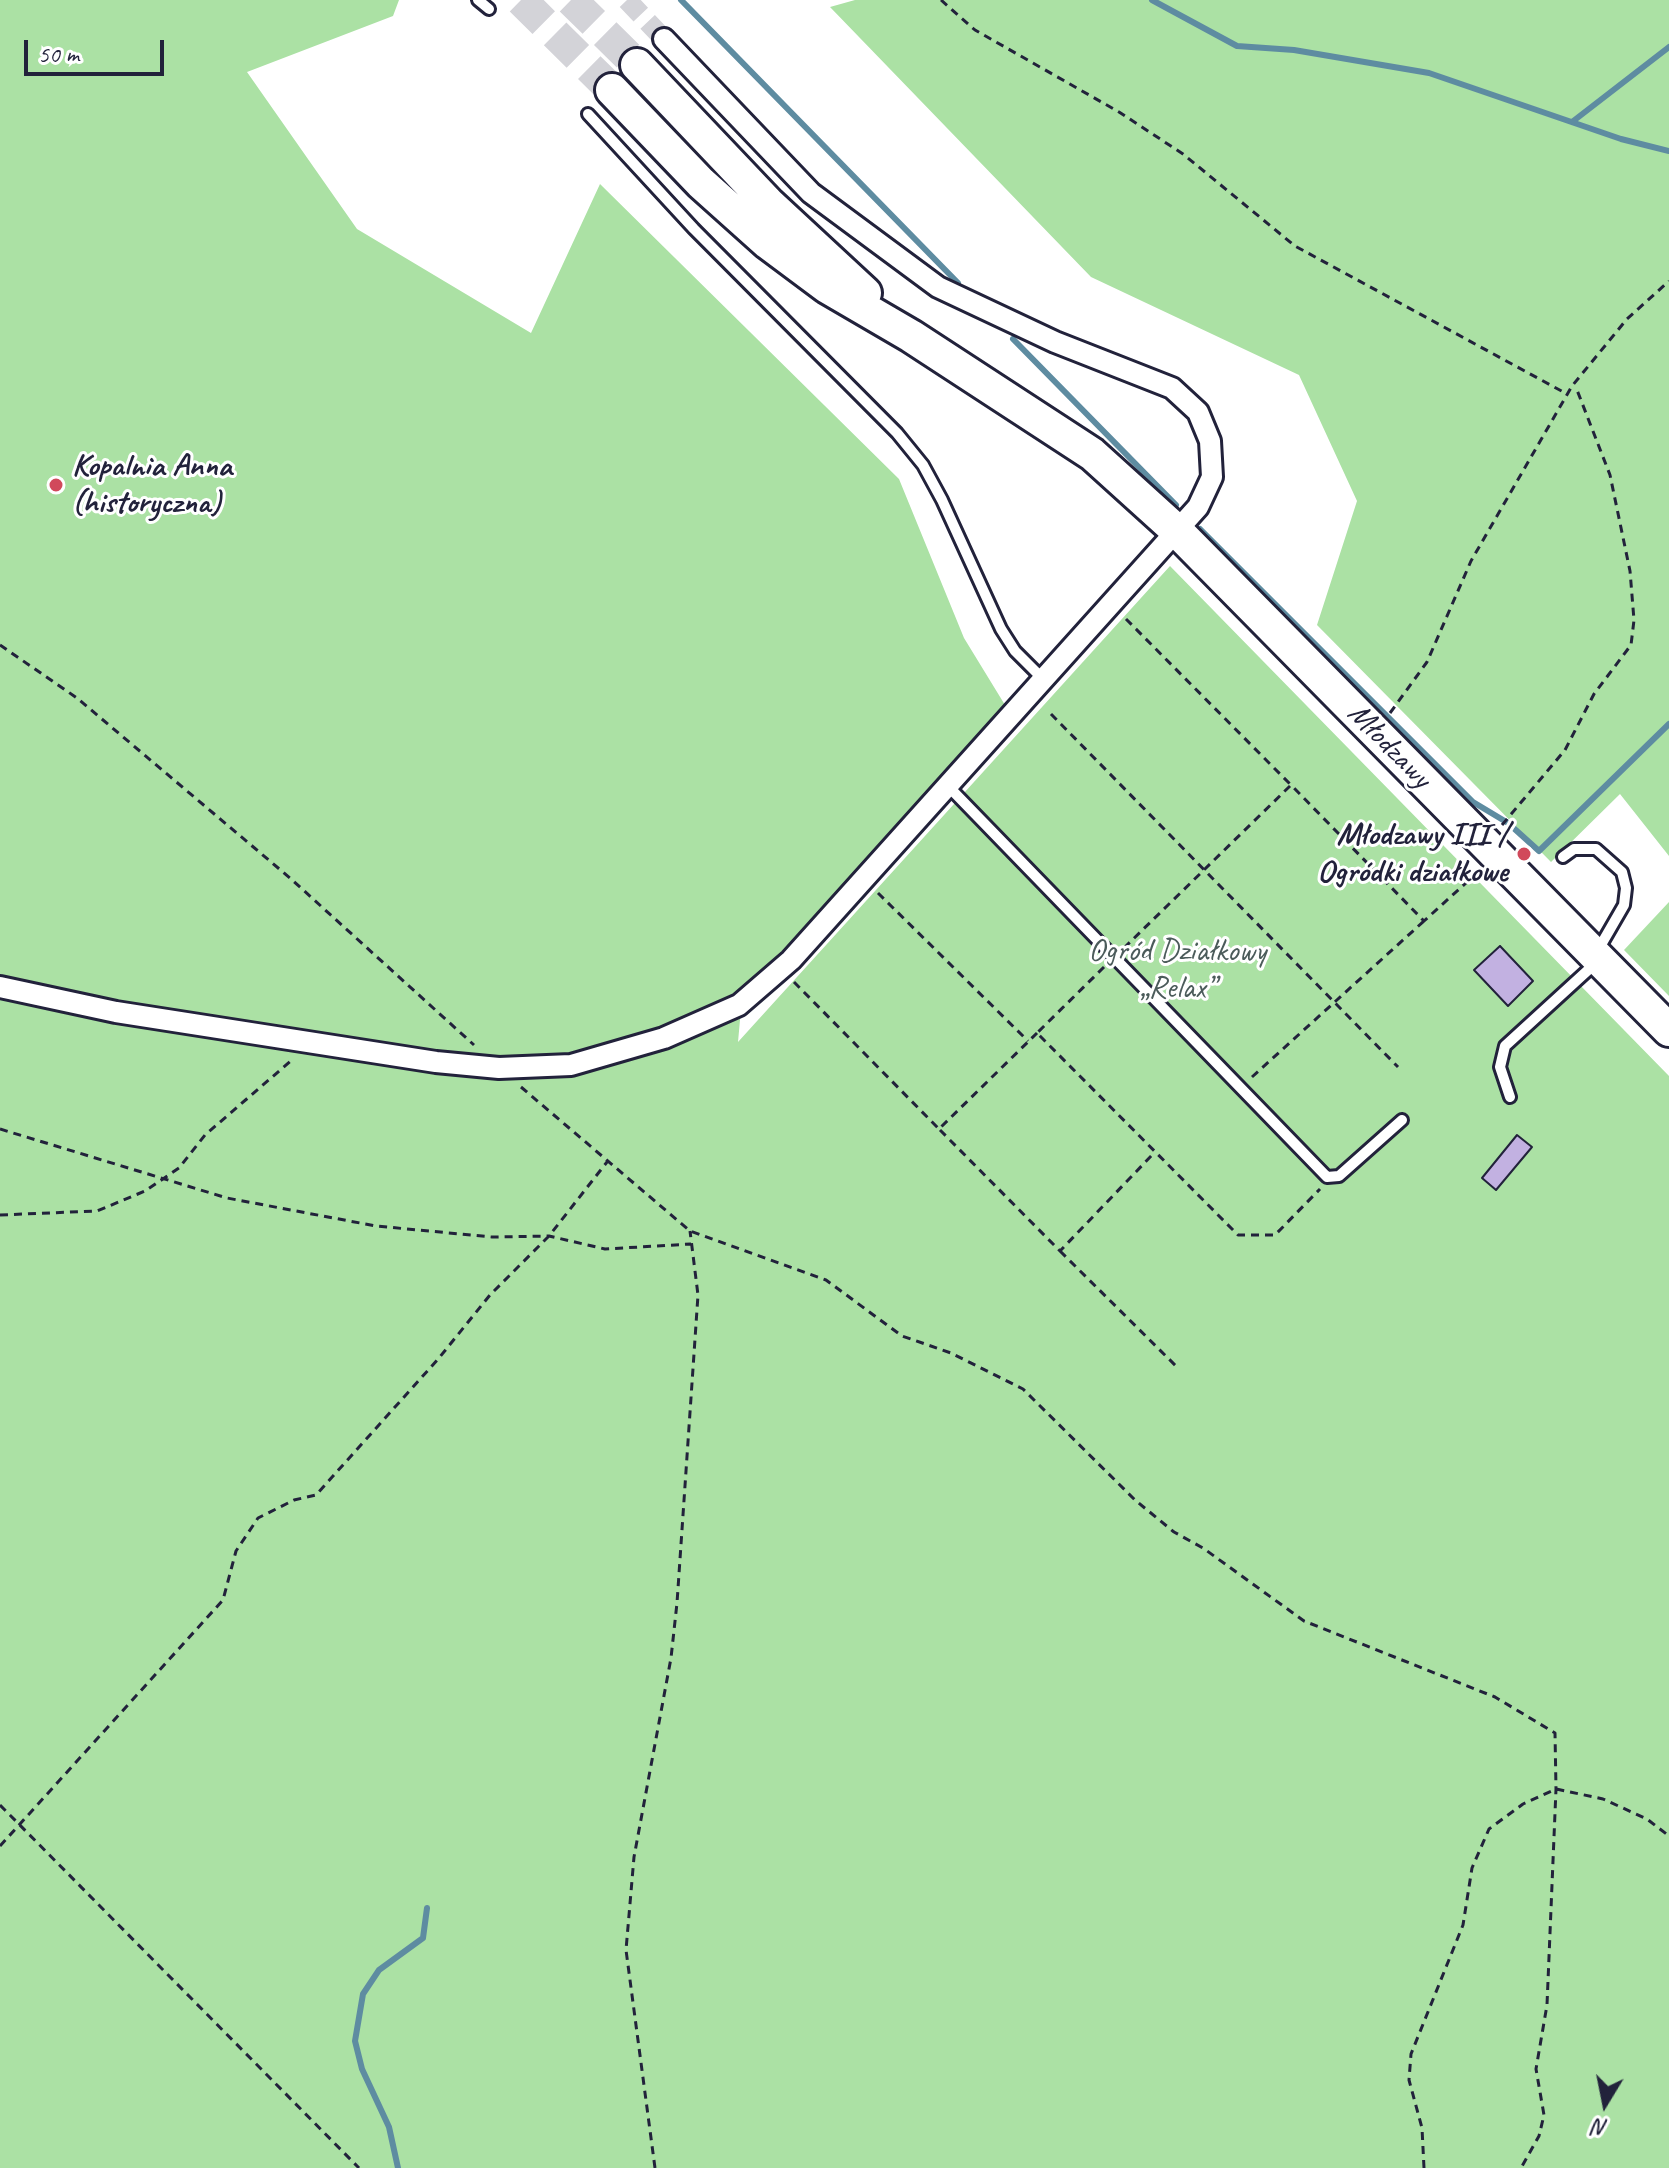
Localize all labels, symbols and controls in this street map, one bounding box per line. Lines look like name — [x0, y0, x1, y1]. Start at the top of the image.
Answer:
scale bar — [28, 24, 168, 74]
text: 50 m — [38, 39, 79, 69]
place label: Kopalnia Anna (historyczna) — [72, 448, 232, 523]
marker: Kopalnia Anna (historyczna) — [47, 476, 65, 494]
street label: Młodzawy — [1339, 695, 1439, 797]
place label: Młodzawy III / Ogródki działkowe — [1317, 817, 1508, 892]
marker: Młodzawy III / Ogródki działkowe — [1515, 845, 1533, 863]
park label: Ogród Działkowy „Relax” — [1088, 933, 1266, 1008]
north arrow — [1565, 2064, 1645, 2144]
text: N — [1592, 2113, 1610, 2143]

